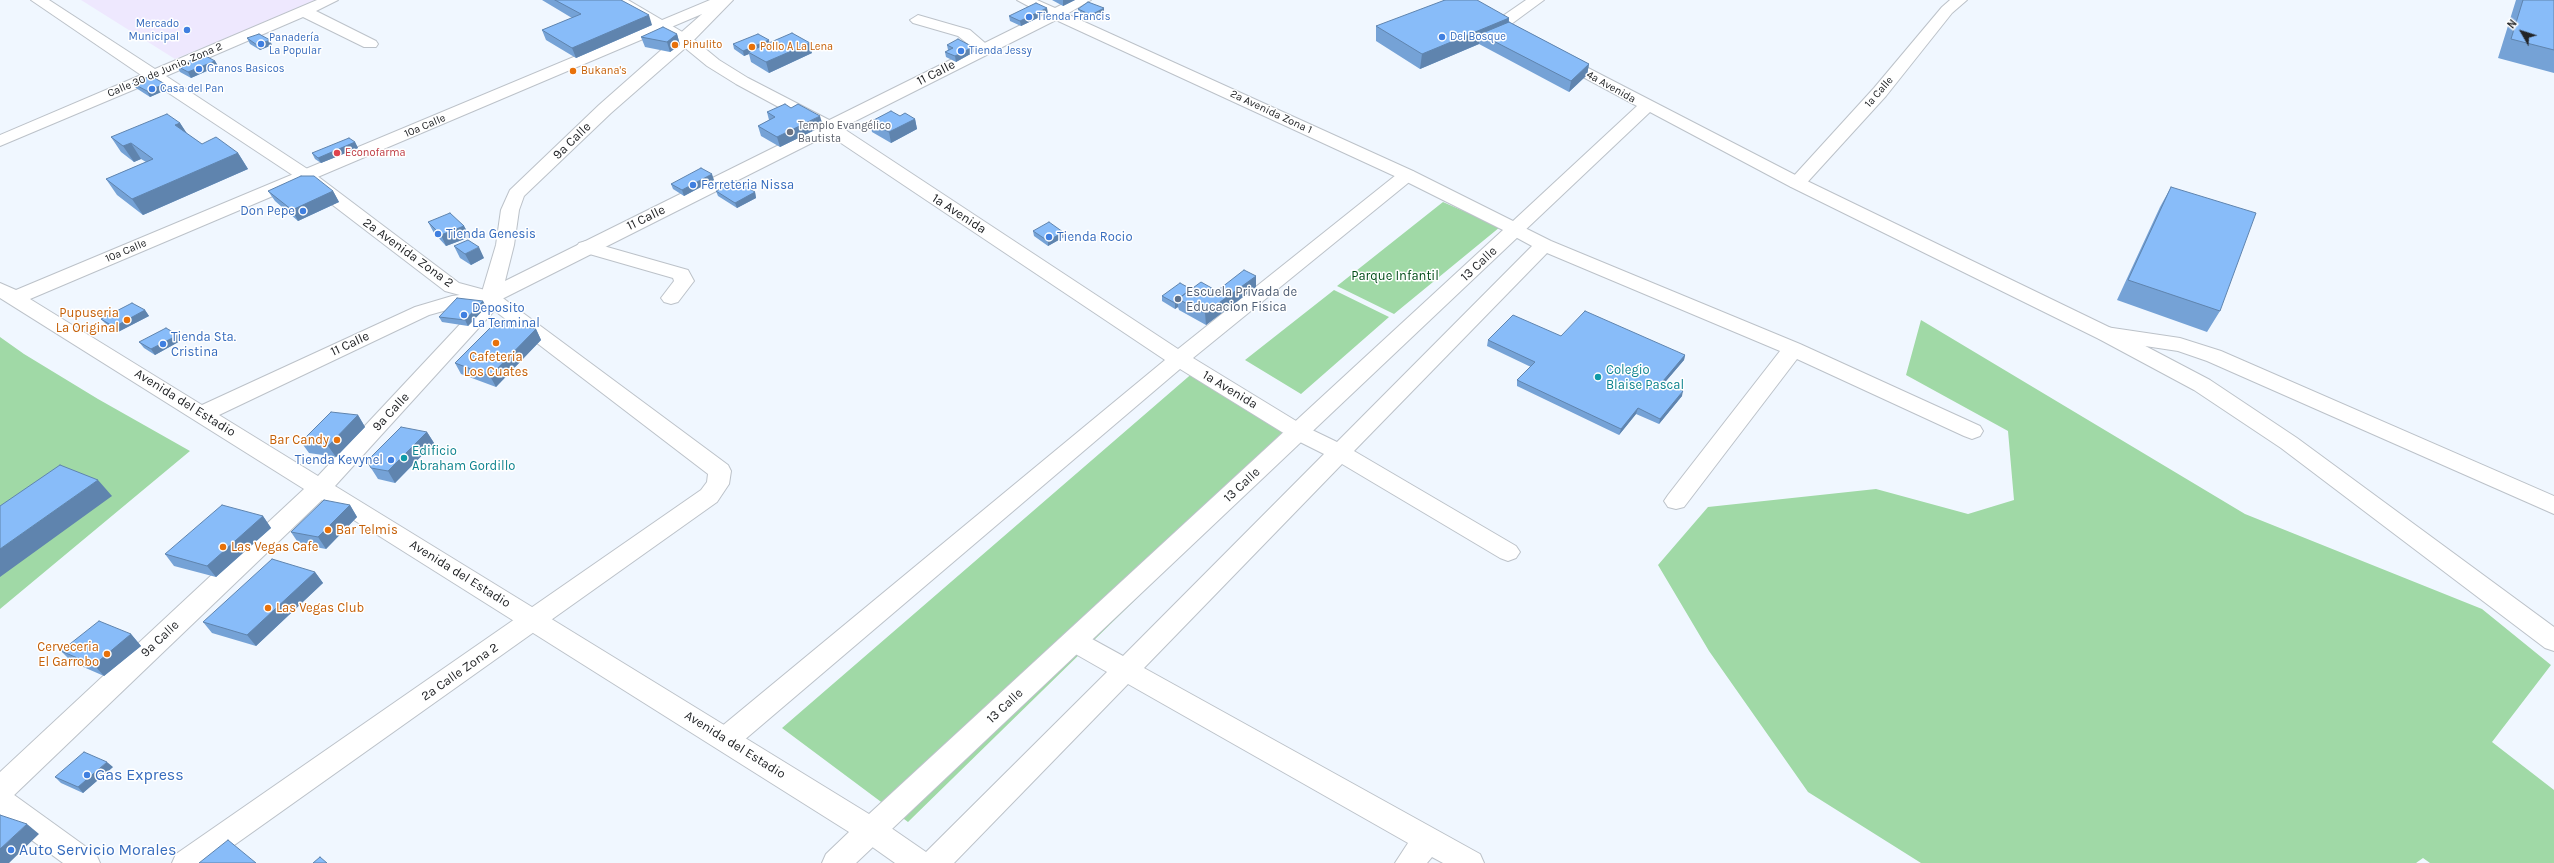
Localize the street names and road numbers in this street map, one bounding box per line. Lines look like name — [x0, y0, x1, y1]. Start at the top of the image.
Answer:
street label: Calle 30 de Junio, Zona 2 — [105, 40, 225, 100]
street label: 11 Calle — [914, 57, 958, 89]
street label: 4a Avenida — [1584, 68, 1638, 106]
street label: 1a Calle — [1862, 74, 1896, 110]
street label: 2a Avenida Zona 1 — [1228, 87, 1314, 137]
street label: 10a Calle — [402, 111, 448, 141]
street label: 9a Calle — [550, 119, 594, 163]
street label: 1a Avenida — [929, 191, 989, 237]
street label: 11 Calle — [624, 202, 668, 234]
street label: 2a Avenida Zona 2 — [360, 215, 456, 291]
street label: 10a Calle — [103, 236, 149, 266]
street label: 13 Calle — [1458, 243, 1500, 285]
street label: 11 Calle — [328, 328, 372, 360]
street label: Avenida del Estadio — [132, 366, 238, 440]
street label: 1a Avenida — [1200, 367, 1260, 413]
street label: 9a Calle — [369, 390, 413, 434]
street label: 13 Calle — [1221, 464, 1263, 506]
street label: Avenida del Estadio — [407, 537, 513, 611]
street label: 9a Calle — [138, 617, 182, 661]
street label: 2a Calle Zona 2 — [419, 640, 501, 704]
street label: 13 Calle — [984, 685, 1026, 727]
street label: Avenida del Estadio — [682, 708, 788, 782]

